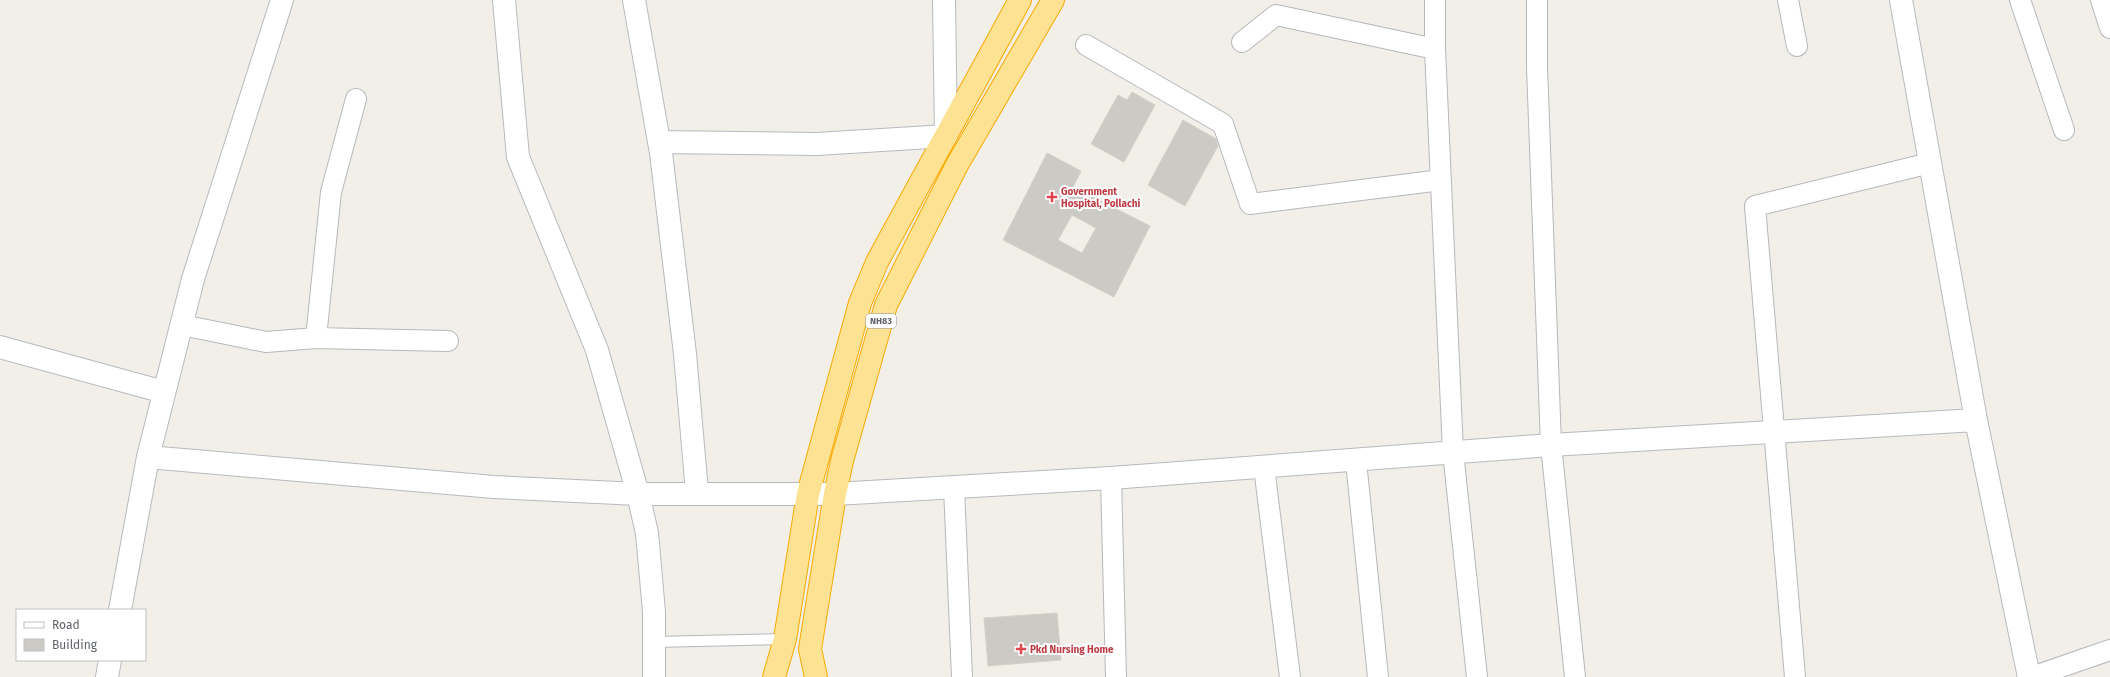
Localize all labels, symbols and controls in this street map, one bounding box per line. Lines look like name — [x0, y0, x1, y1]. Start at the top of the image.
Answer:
place label: Government Hospital, Pollachi — [1061, 186, 1141, 210]
marker: Government Hospital, Pollachi — [1046, 191, 1058, 203]
road number: NH83 — [866, 314, 896, 328]
legend — [16, 609, 146, 661]
text: Road — [52, 618, 80, 632]
text: Building — [52, 638, 98, 652]
marker: Pkd Nursing Home — [1015, 643, 1027, 655]
place label: Pkd Nursing Home — [1030, 644, 1114, 656]

